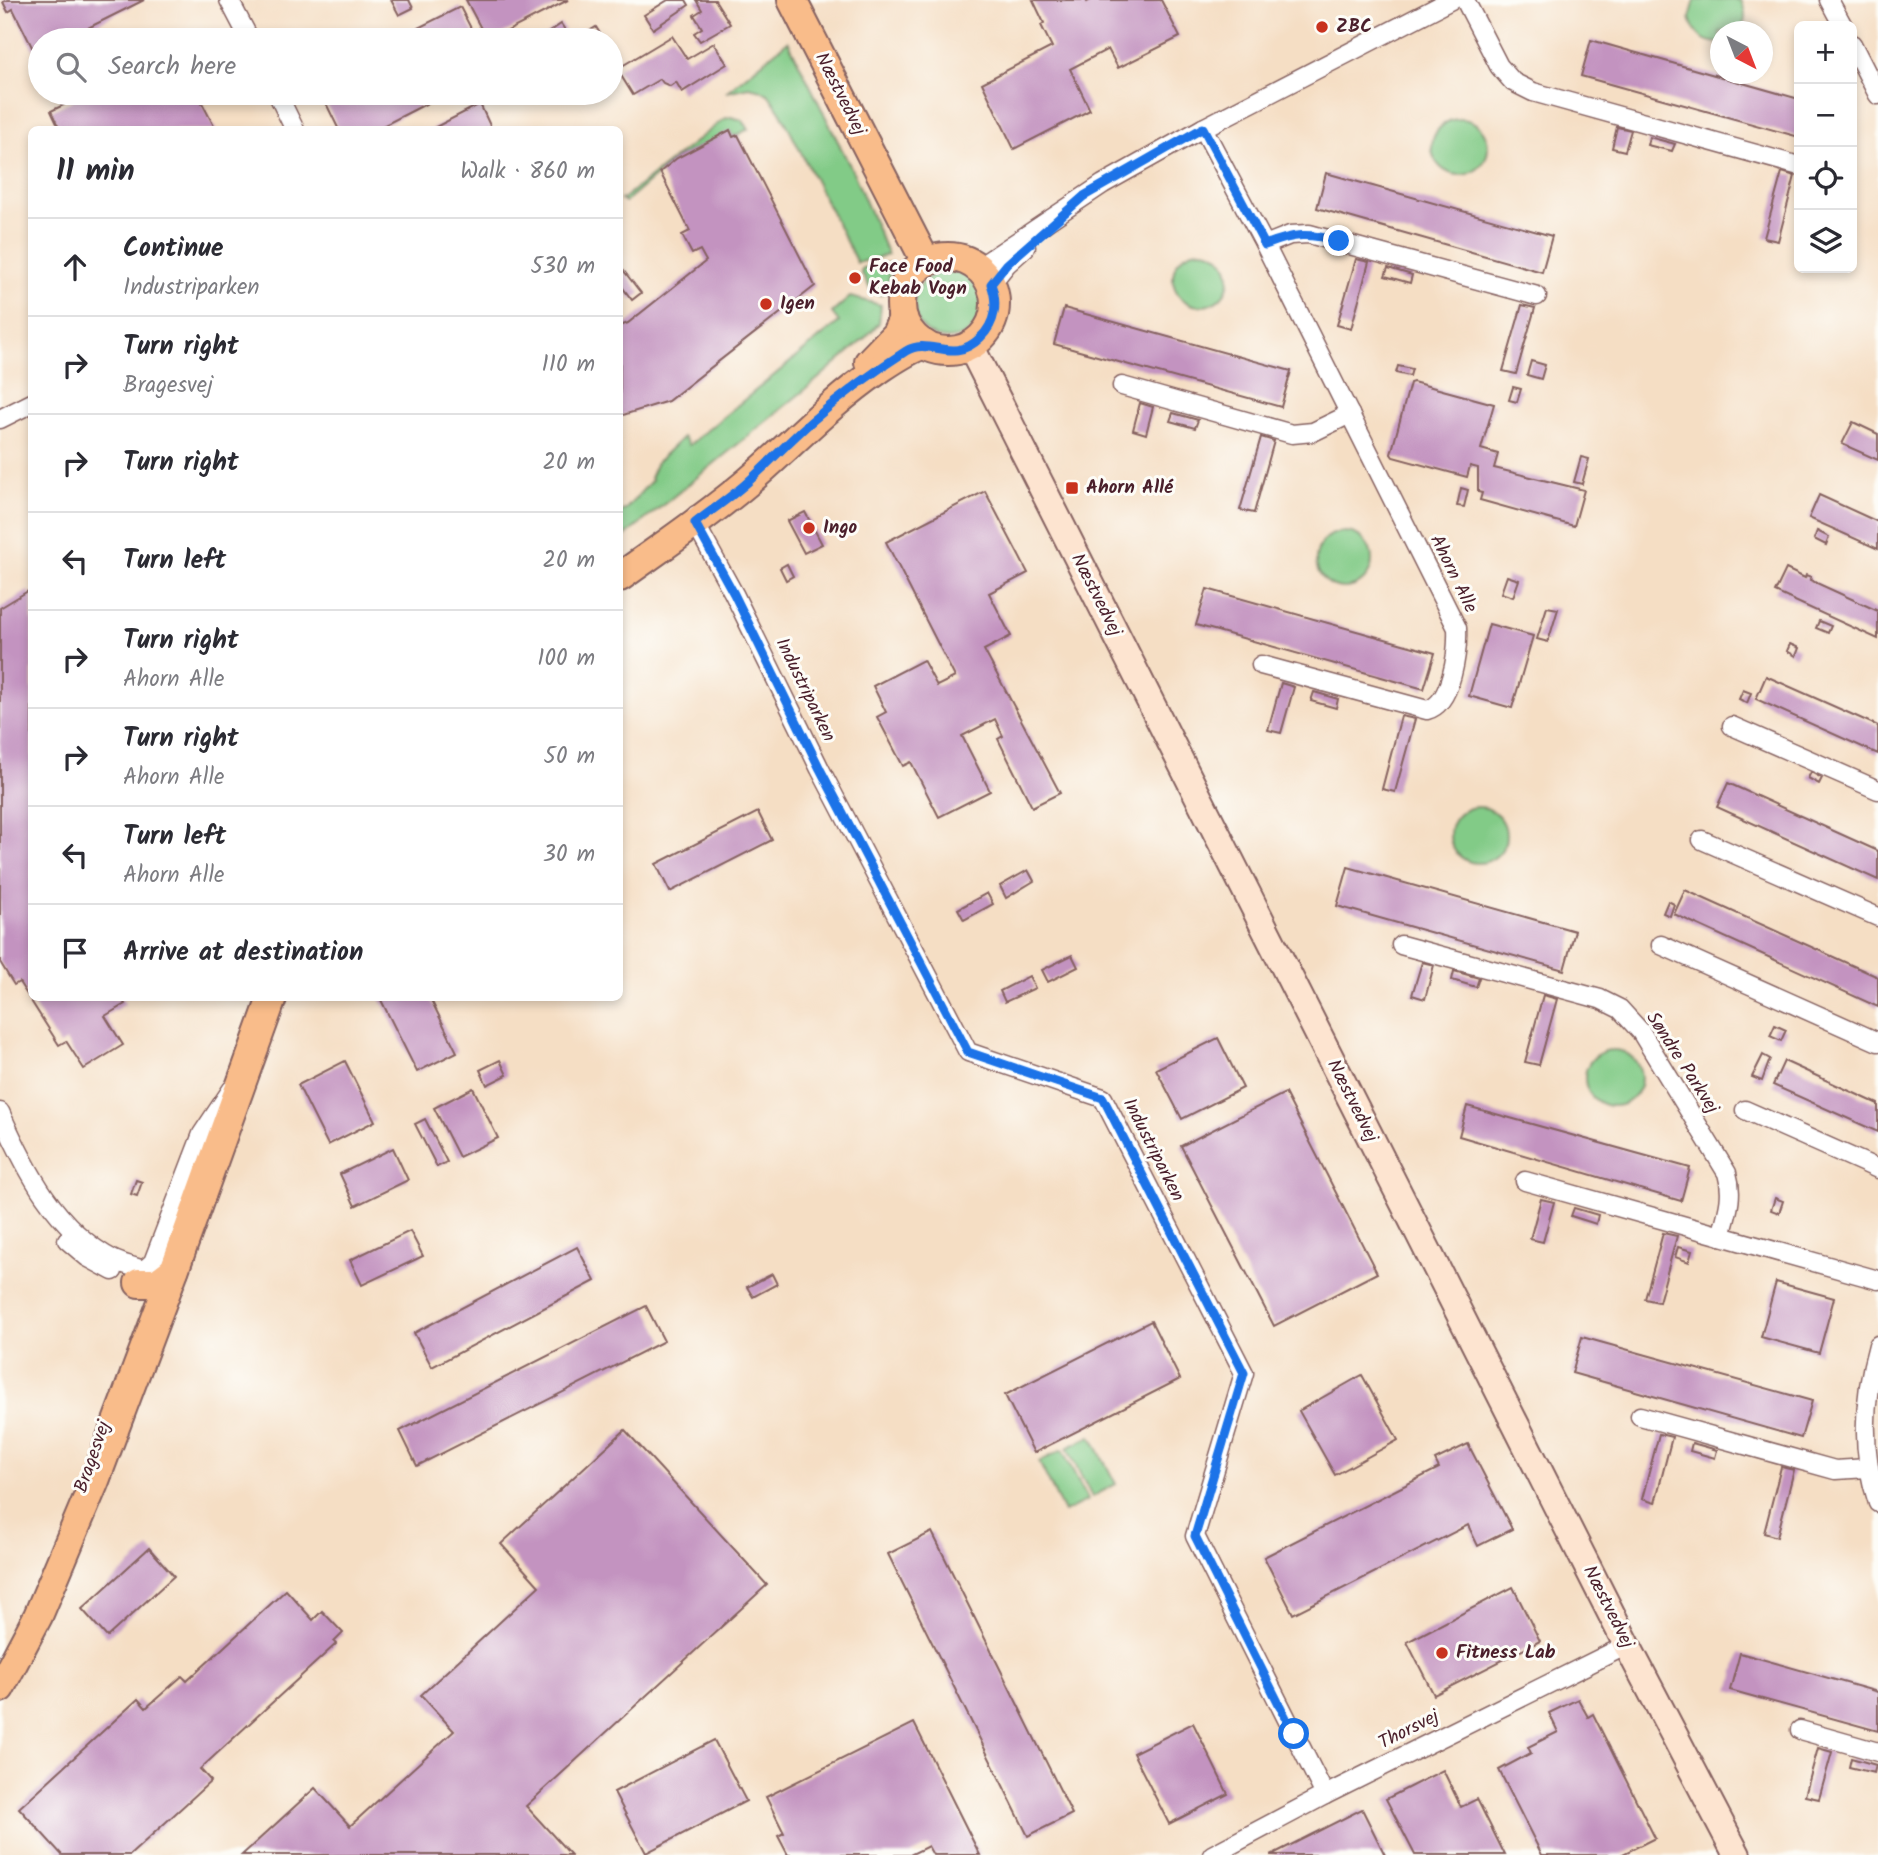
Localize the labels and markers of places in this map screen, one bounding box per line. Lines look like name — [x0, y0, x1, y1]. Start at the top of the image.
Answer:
place label: ZBC — [1336, 12, 1372, 42]
marker: ZBC — [1314, 19, 1330, 35]
place label: Face Food Kebab Vogn — [869, 252, 967, 304]
marker: Face Food Kebab Vogn — [847, 270, 863, 286]
place label: Igen — [780, 289, 815, 319]
marker: Igen — [758, 296, 774, 312]
place label: Ahorn Allé — [1086, 473, 1174, 503]
marker: Ahorn Allé — [1064, 480, 1080, 496]
place label: Ingo — [823, 513, 858, 543]
marker: Ingo — [801, 520, 817, 536]
place label: Fitness Lab — [1456, 1638, 1556, 1668]
marker: Fitness Lab — [1434, 1645, 1450, 1661]

